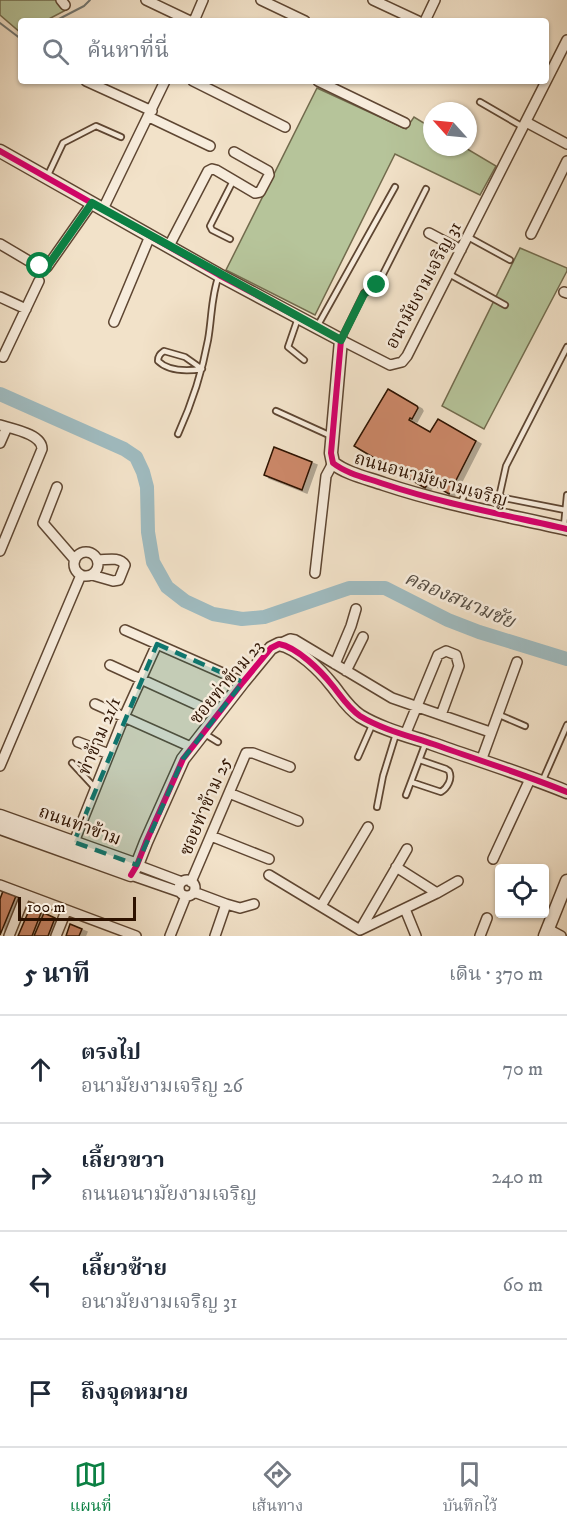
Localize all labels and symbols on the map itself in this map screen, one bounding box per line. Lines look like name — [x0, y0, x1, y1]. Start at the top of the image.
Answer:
north arrow — [423, 102, 477, 156]
street label: อนามัยงามเจริญ 31 — [381, 218, 467, 353]
route start — [26, 252, 52, 278]
route end — [363, 271, 389, 297]
street label: ถนนอนามัยงามเจริญ — [352, 448, 510, 512]
water label: คลองสนามชัย — [400, 566, 519, 635]
street label: ซอยท่าข้าม 23 — [185, 636, 268, 729]
street label: ท่าข้าม 21/1 — [74, 694, 126, 779]
street label: ซอยท่าข้าม 25 — [175, 754, 237, 859]
street label: ถนนท่าข้าม — [35, 801, 124, 851]
scale bar — [18, 894, 136, 922]

